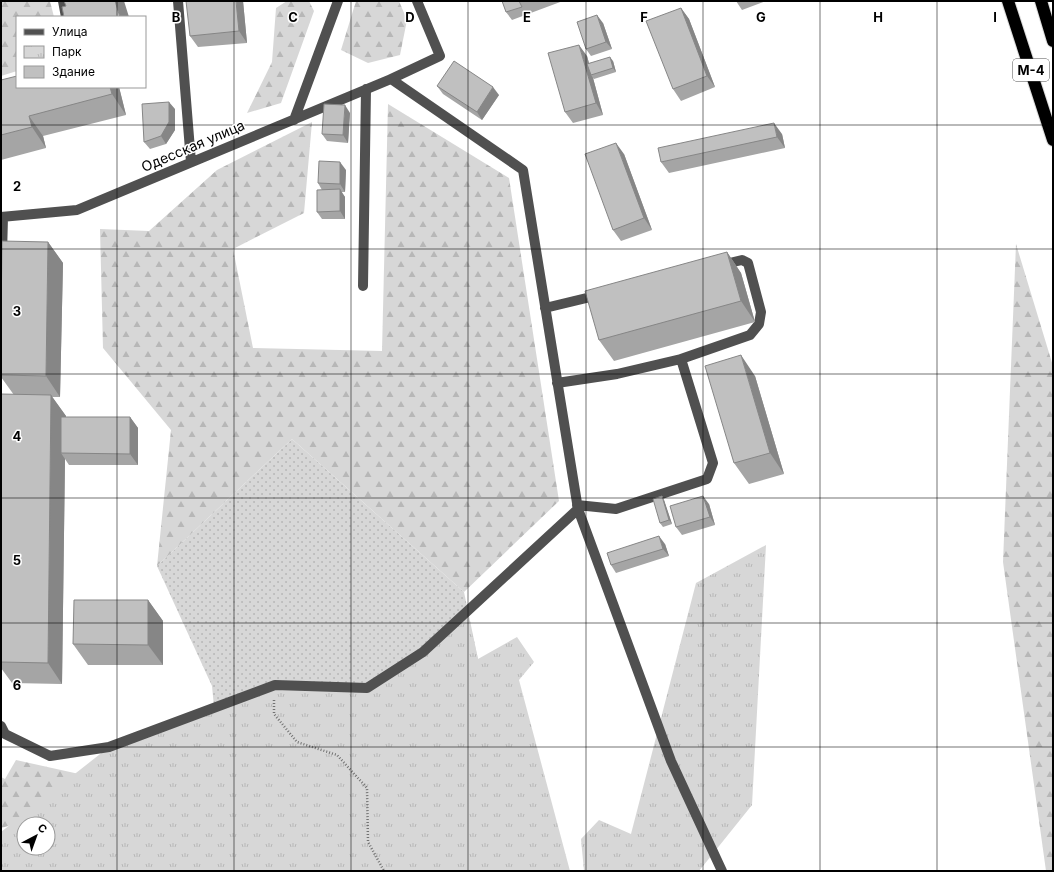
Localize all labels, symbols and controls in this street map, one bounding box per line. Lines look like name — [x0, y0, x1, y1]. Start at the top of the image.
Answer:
text: B — [172, 9, 181, 25]
text: C — [288, 9, 298, 25]
text: D — [405, 9, 415, 25]
text: E — [523, 9, 531, 25]
text: F — [640, 9, 648, 25]
text: G — [756, 9, 766, 25]
text: H — [873, 9, 883, 25]
text: I — [993, 9, 997, 25]
legend — [16, 16, 146, 88]
text: Улица — [52, 24, 87, 39]
text: Парк — [52, 44, 82, 59]
road number: М-4 — [1013, 59, 1049, 81]
text: Здание — [52, 64, 95, 79]
street label: Одесская улица — [139, 116, 247, 175]
text: 2 — [13, 178, 21, 194]
text: 3 — [13, 303, 21, 319]
text: 4 — [13, 428, 22, 444]
text: 5 — [13, 552, 21, 568]
text: 6 — [13, 677, 21, 693]
north arrow — [16, 816, 56, 856]
text: С — [35, 820, 50, 836]

